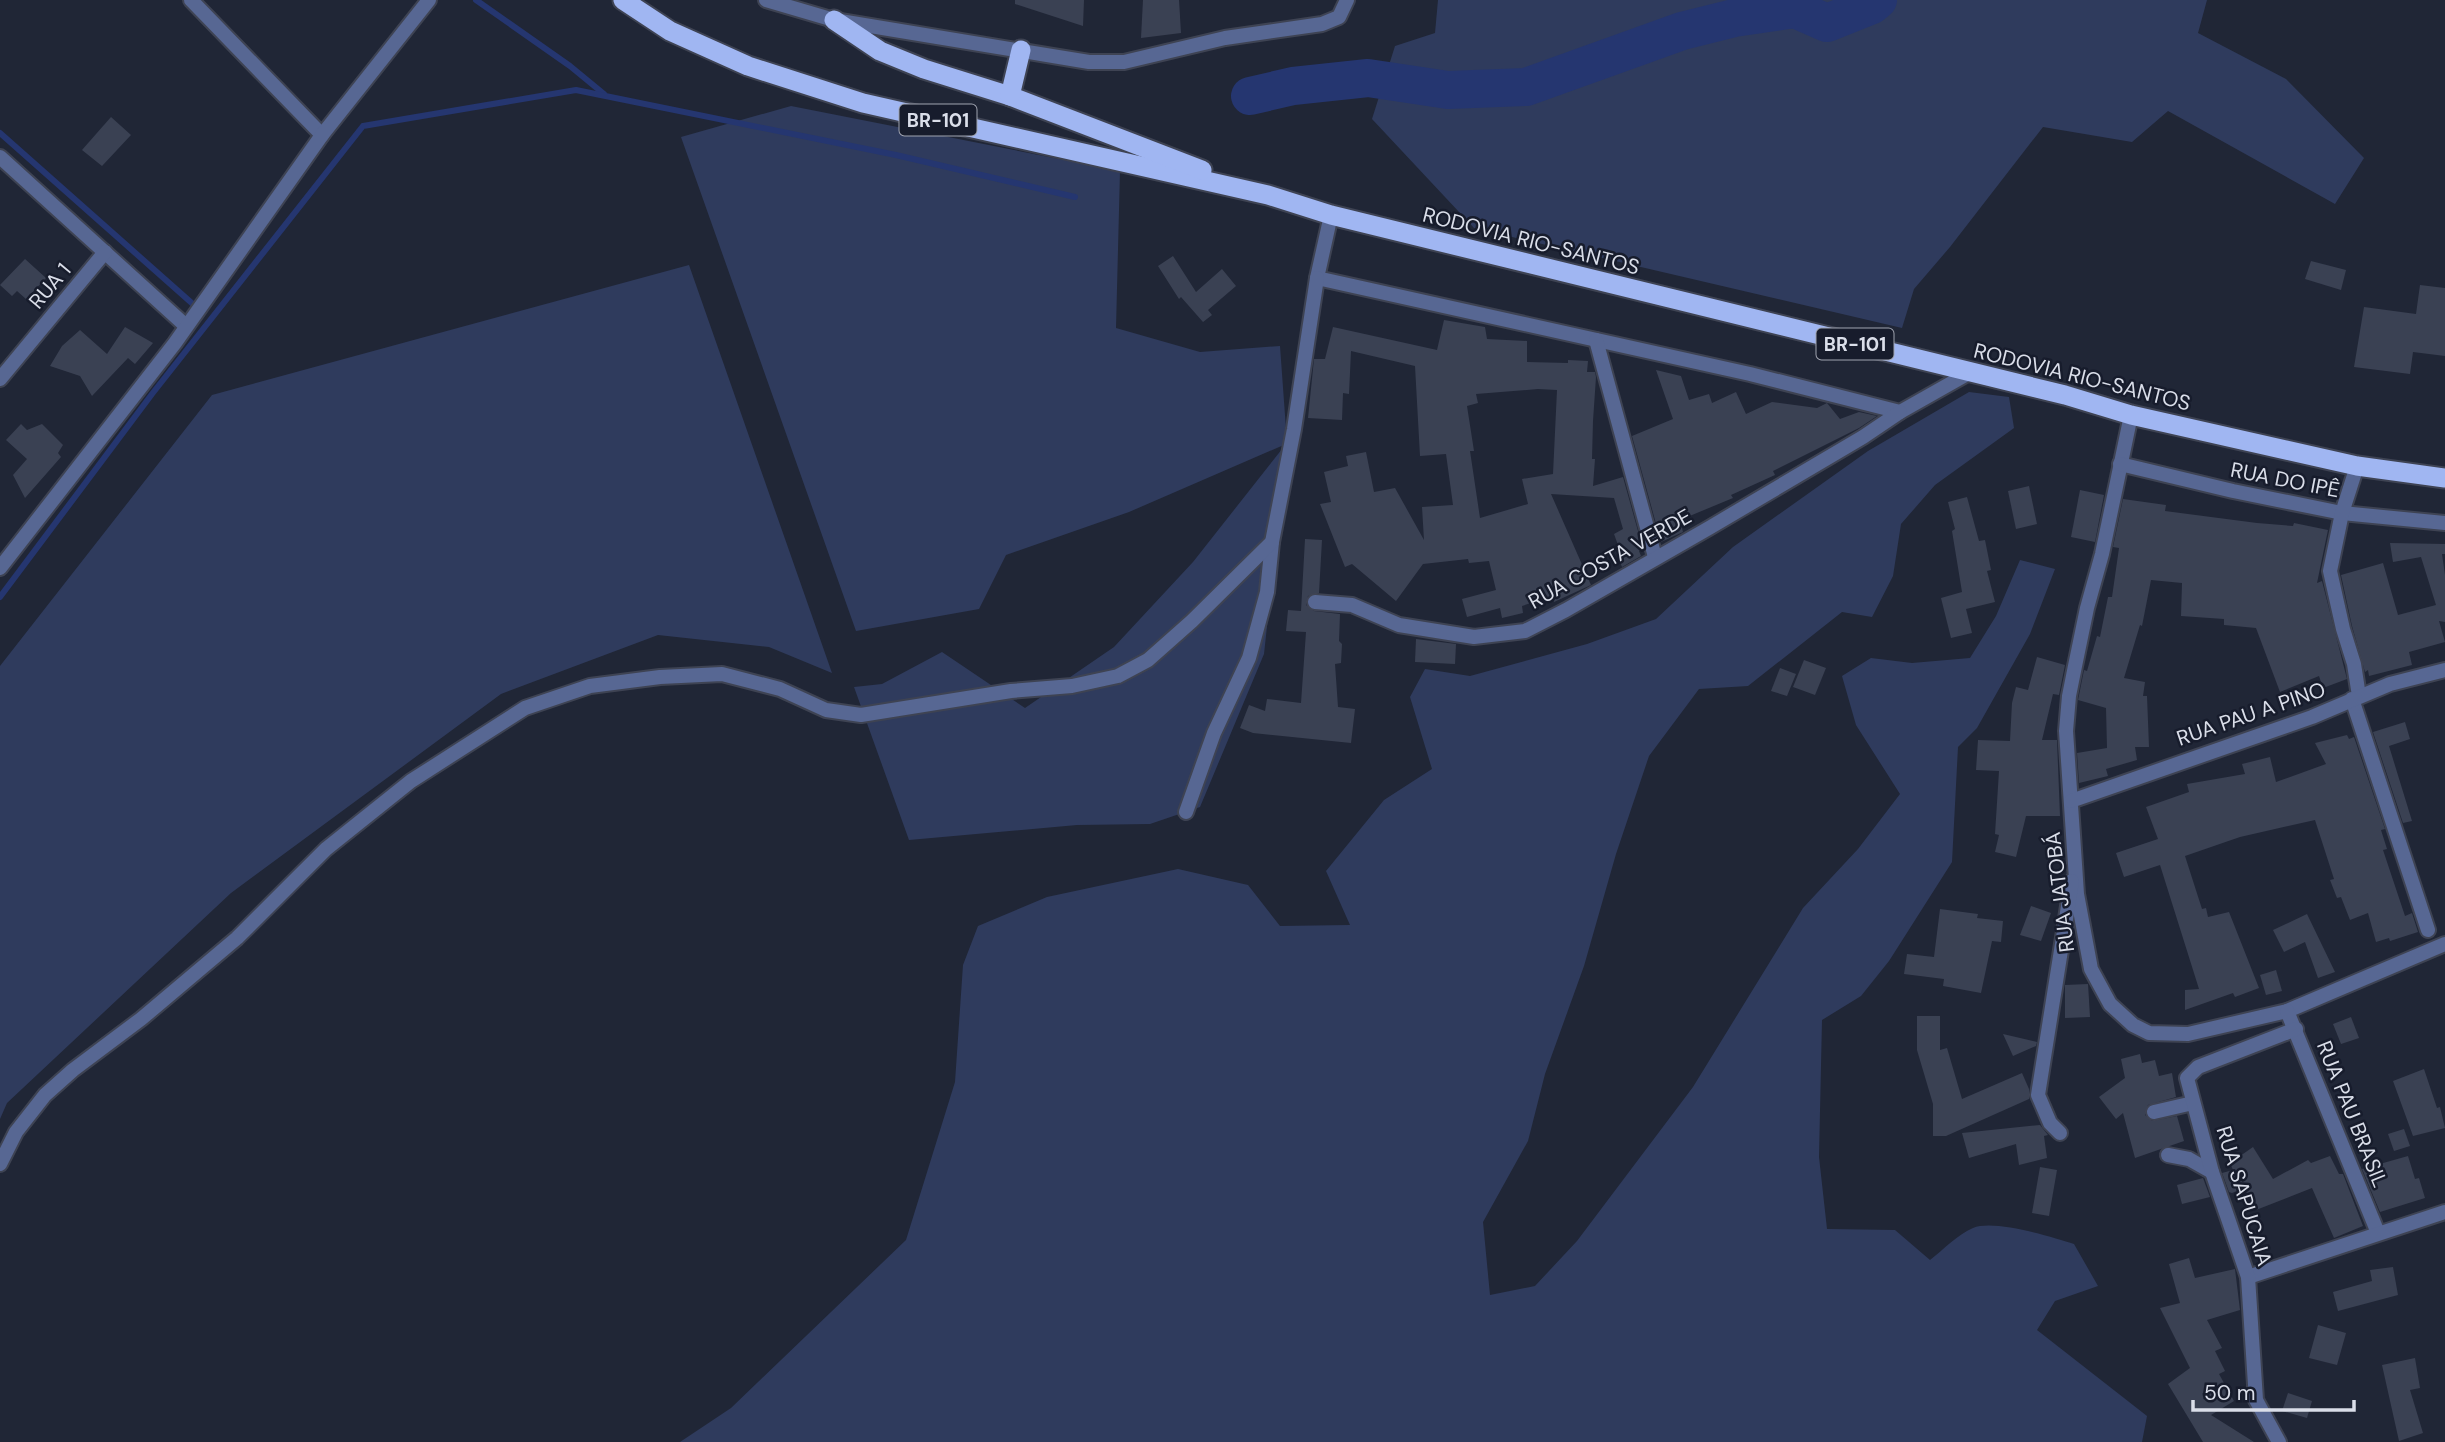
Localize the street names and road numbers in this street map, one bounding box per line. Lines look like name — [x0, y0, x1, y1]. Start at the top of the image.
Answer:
road number: BR-101 — [900, 104, 976, 136]
street label: RODOVIA RIO-SANTOS — [1420, 201, 1642, 281]
street label: RUA 1 — [23, 257, 77, 315]
road number: BR-101 — [1816, 328, 1894, 360]
street label: RODOVIA RIO-SANTOS — [1971, 337, 2193, 417]
street label: RUA DO IPÊ — [2228, 456, 2342, 504]
street label: RUA COSTA VERDE — [1523, 502, 1697, 616]
street label: RUA PAU A PINO — [2173, 675, 2329, 753]
street label: RUA JATOBÁ — [2039, 830, 2081, 954]
street label: RUA PAU BRASIL — [2310, 1037, 2394, 1191]
street label: RUA SAPUCAIA — [2209, 1123, 2279, 1269]

